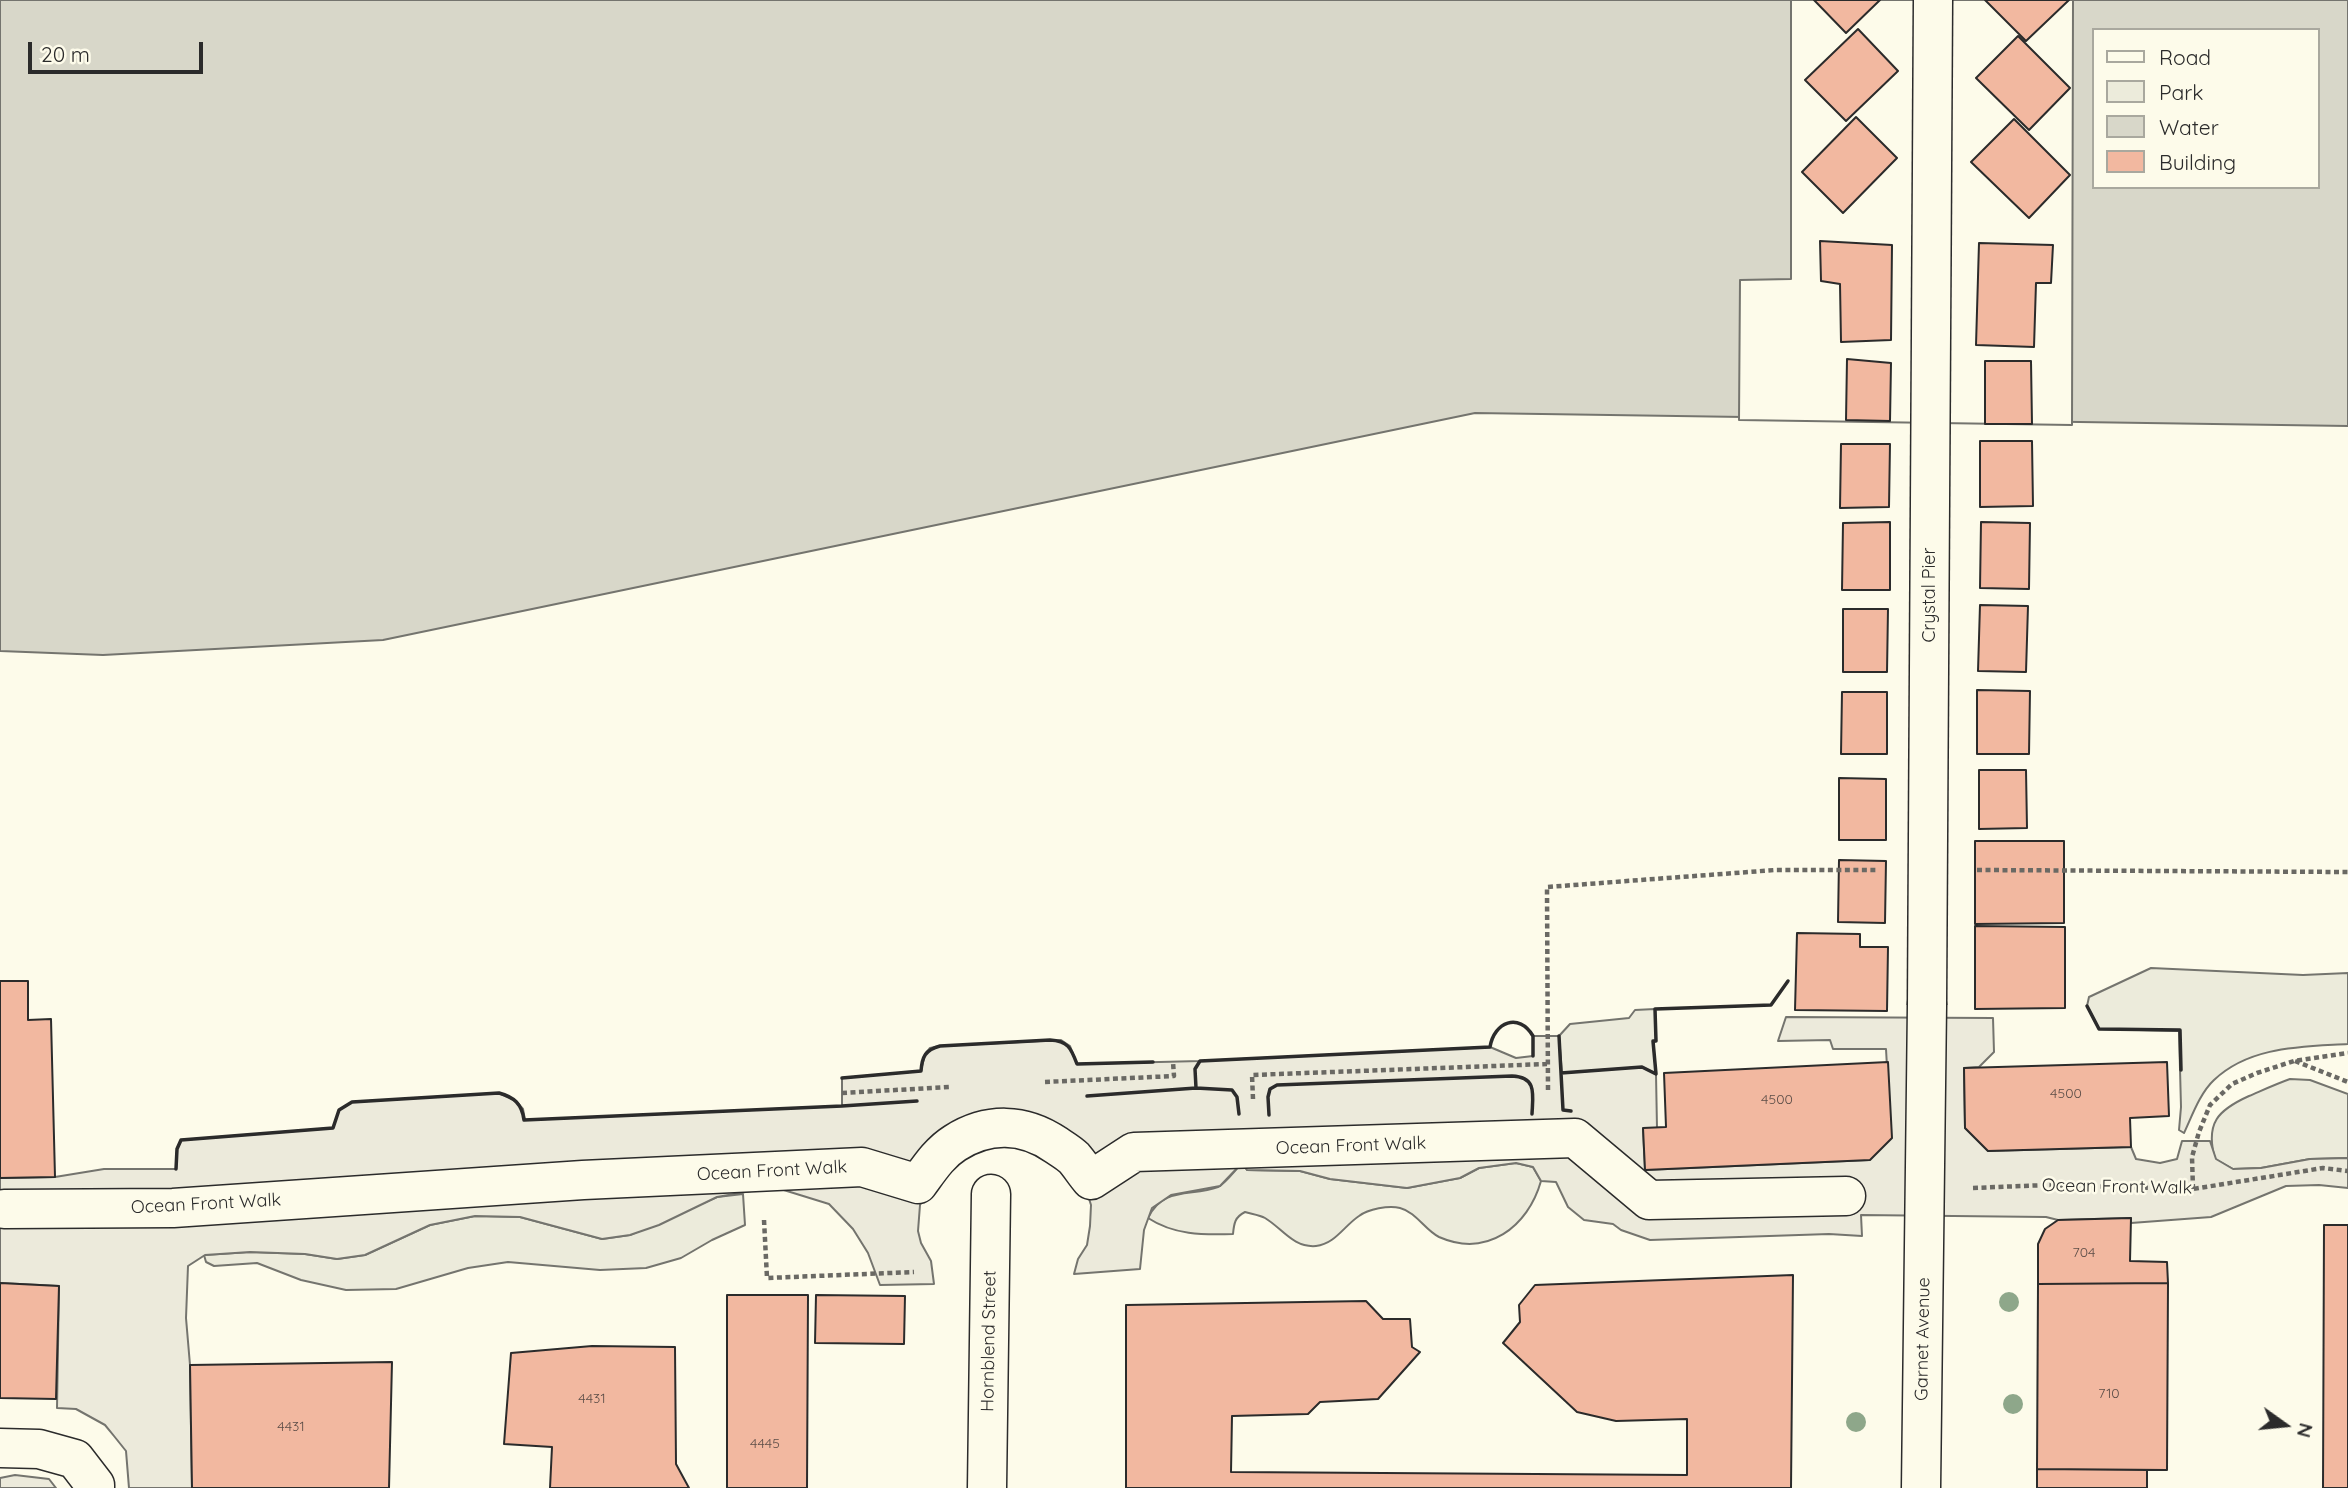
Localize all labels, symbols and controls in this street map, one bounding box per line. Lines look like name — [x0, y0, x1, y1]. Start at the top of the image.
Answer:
scale bar — [32, 28, 206, 72]
legend — [2092, 28, 2320, 189]
text: 20 m — [41, 41, 90, 67]
text: Road — [2159, 44, 2211, 70]
text: Park — [2159, 79, 2203, 105]
text: Water — [2159, 114, 2219, 140]
text: Building — [2159, 149, 2236, 175]
street label: Crystal Pier — [1919, 548, 1941, 642]
house number: 4500 — [2050, 1086, 2082, 1102]
house number: 4500 — [1761, 1092, 1793, 1108]
street label: Ocean Front Walk — [1275, 1133, 1427, 1159]
street label: Ocean Front Walk — [696, 1156, 848, 1186]
street label: Ocean Front Walk — [2042, 1175, 2192, 1199]
street label: Ocean Front Walk — [130, 1189, 282, 1219]
house number: 704 — [2073, 1245, 2095, 1261]
street label: Hornblend Street — [977, 1270, 1001, 1412]
street label: Garnet Avenue — [1911, 1277, 1935, 1401]
house number: 710 — [2098, 1386, 2120, 1402]
north arrow — [2250, 1390, 2320, 1460]
house number: 4431 — [578, 1391, 606, 1407]
house number: 4431 — [277, 1419, 305, 1435]
text: N — [2292, 1421, 2319, 1440]
house number: 4445 — [750, 1436, 780, 1452]

